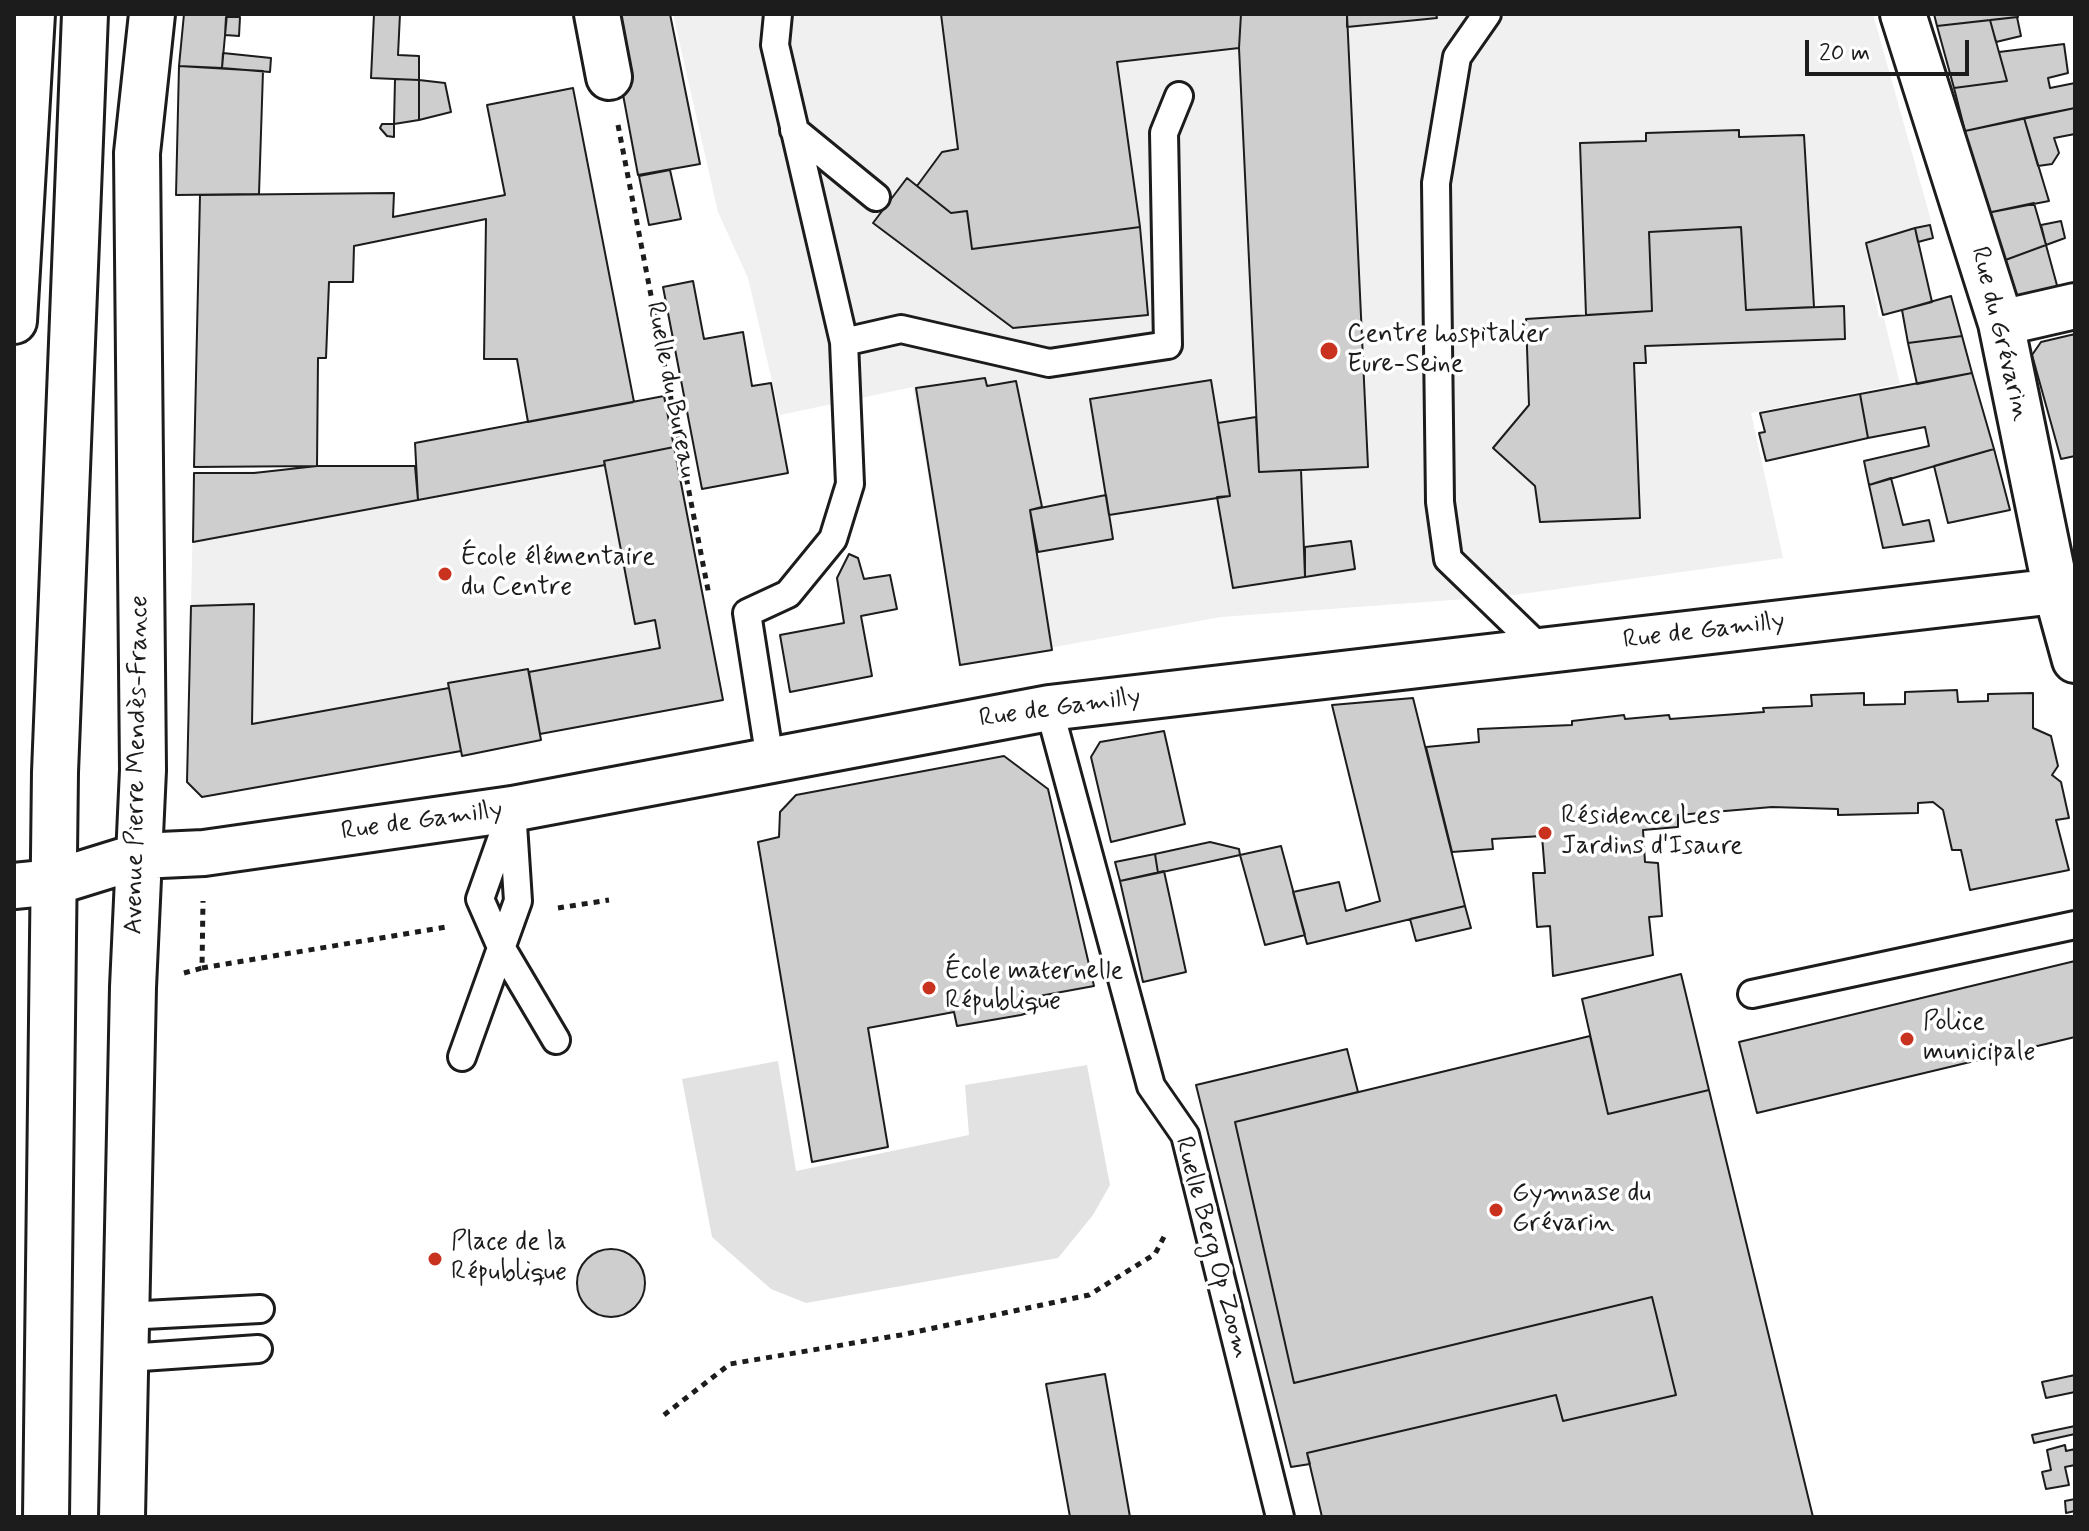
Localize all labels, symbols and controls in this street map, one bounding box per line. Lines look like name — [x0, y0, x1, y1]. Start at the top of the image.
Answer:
scale bar — [1809, 24, 1973, 74]
text: 20 m — [1819, 38, 1870, 69]
street label: Rue du Grévarin — [1962, 244, 2036, 424]
street label: Ruelle du Bureau — [638, 299, 702, 481]
place label: Centre hospitalier Eure-Seine — [1347, 320, 1550, 382]
marker: Centre hospitalier Eure-Seine — [1318, 340, 1340, 362]
place label: École élémentaire du Centre — [461, 543, 655, 604]
marker: École élémentaire du Centre — [436, 565, 454, 583]
street label: Avenue Pierre Mendès-France — [119, 595, 157, 935]
street label: Rue de Gamilly — [1621, 607, 1787, 657]
street label: Rue de Gamilly — [977, 682, 1143, 736]
street label: Rue de Gamilly — [339, 795, 505, 849]
place label: Résidence Les Jardins d'Isaure — [1561, 802, 1743, 864]
marker: Résidence Les Jardins d'Isaure — [1536, 824, 1554, 842]
place label: École maternelle République — [945, 957, 1123, 1018]
marker: École maternelle République — [920, 979, 938, 997]
place label: Police municipale — [1923, 1008, 2036, 1070]
marker: Police municipale — [1898, 1030, 1916, 1048]
street label: Ruelle Berg Op Zoom — [1166, 1134, 1256, 1362]
place label: Gymnase du Grévarin — [1512, 1179, 1651, 1240]
marker: Gymnase du Grévarin — [1487, 1201, 1505, 1219]
place label: Place de la République — [451, 1228, 567, 1290]
marker: Place de la République — [426, 1250, 444, 1268]

